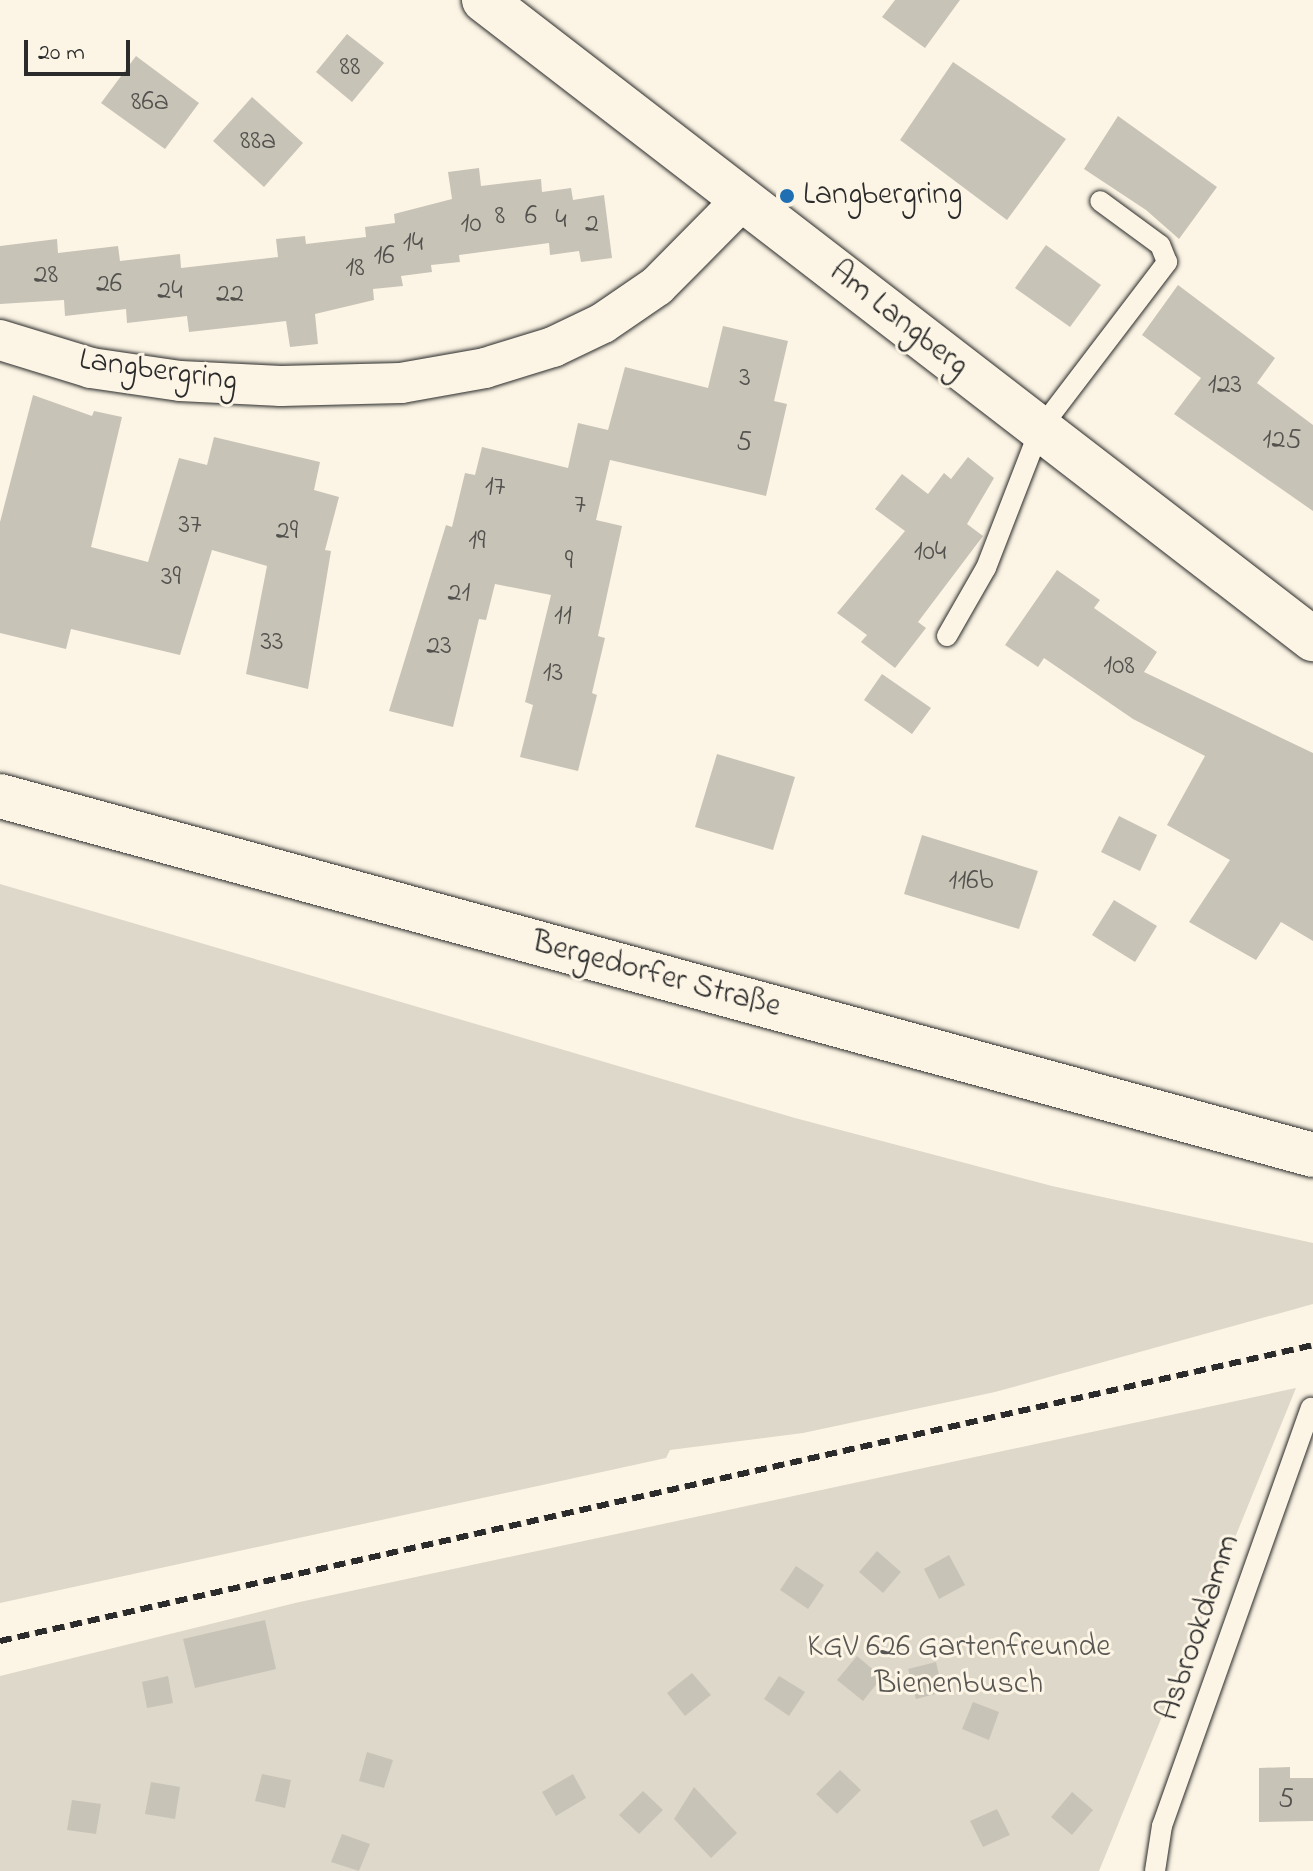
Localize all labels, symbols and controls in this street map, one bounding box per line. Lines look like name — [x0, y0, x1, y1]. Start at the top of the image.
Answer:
scale bar — [28, 24, 134, 74]
text: 20 m — [38, 36, 85, 71]
house number: 88 — [340, 51, 360, 85]
house number: 86a — [131, 86, 169, 120]
house number: 88a — [240, 125, 276, 159]
place label: Langbergring — [803, 177, 962, 215]
marker: Langbergring — [778, 187, 796, 205]
house number: 8 — [495, 200, 505, 234]
house number: 6 — [525, 200, 537, 234]
house number: 4 — [555, 204, 567, 238]
house number: 10 — [461, 208, 481, 242]
house number: 2 — [585, 208, 599, 242]
house number: 14 — [403, 227, 423, 261]
house number: 16 — [373, 240, 395, 274]
house number: 18 — [345, 252, 365, 286]
street label: Am Langberg — [821, 254, 975, 386]
house number: 28 — [34, 259, 58, 293]
house number: 26 — [96, 268, 122, 302]
house number: 24 — [157, 275, 183, 309]
house number: 22 — [216, 278, 244, 312]
street label: Langbergring — [76, 342, 240, 402]
house number: 3 — [739, 362, 751, 396]
house number: 123 — [1208, 369, 1242, 403]
house number: 125 — [1263, 424, 1301, 458]
house number: 5 — [736, 426, 752, 460]
house number: 17 — [485, 471, 505, 505]
house number: 7 — [574, 489, 586, 523]
house number: 37 — [178, 509, 202, 543]
house number: 29 — [276, 515, 298, 549]
house number: 19 — [468, 525, 486, 559]
house number: 104 — [914, 536, 946, 570]
house number: 9 — [565, 545, 573, 579]
house number: 39 — [161, 561, 181, 595]
house number: 21 — [448, 577, 470, 611]
house number: 11 — [554, 600, 572, 634]
house number: 33 — [260, 626, 284, 660]
house number: 23 — [426, 630, 452, 664]
house number: 108 — [1103, 650, 1135, 684]
house number: 13 — [543, 657, 563, 691]
house number: 116b — [949, 865, 993, 899]
street label: Bergedorfer Straße — [528, 924, 784, 1028]
street label: Asbrookdamm — [1150, 1530, 1250, 1726]
park label: KGV 626 Gartenfreunde Bienenbusch — [807, 1630, 1111, 1705]
house number: 5 — [1278, 1783, 1294, 1817]

